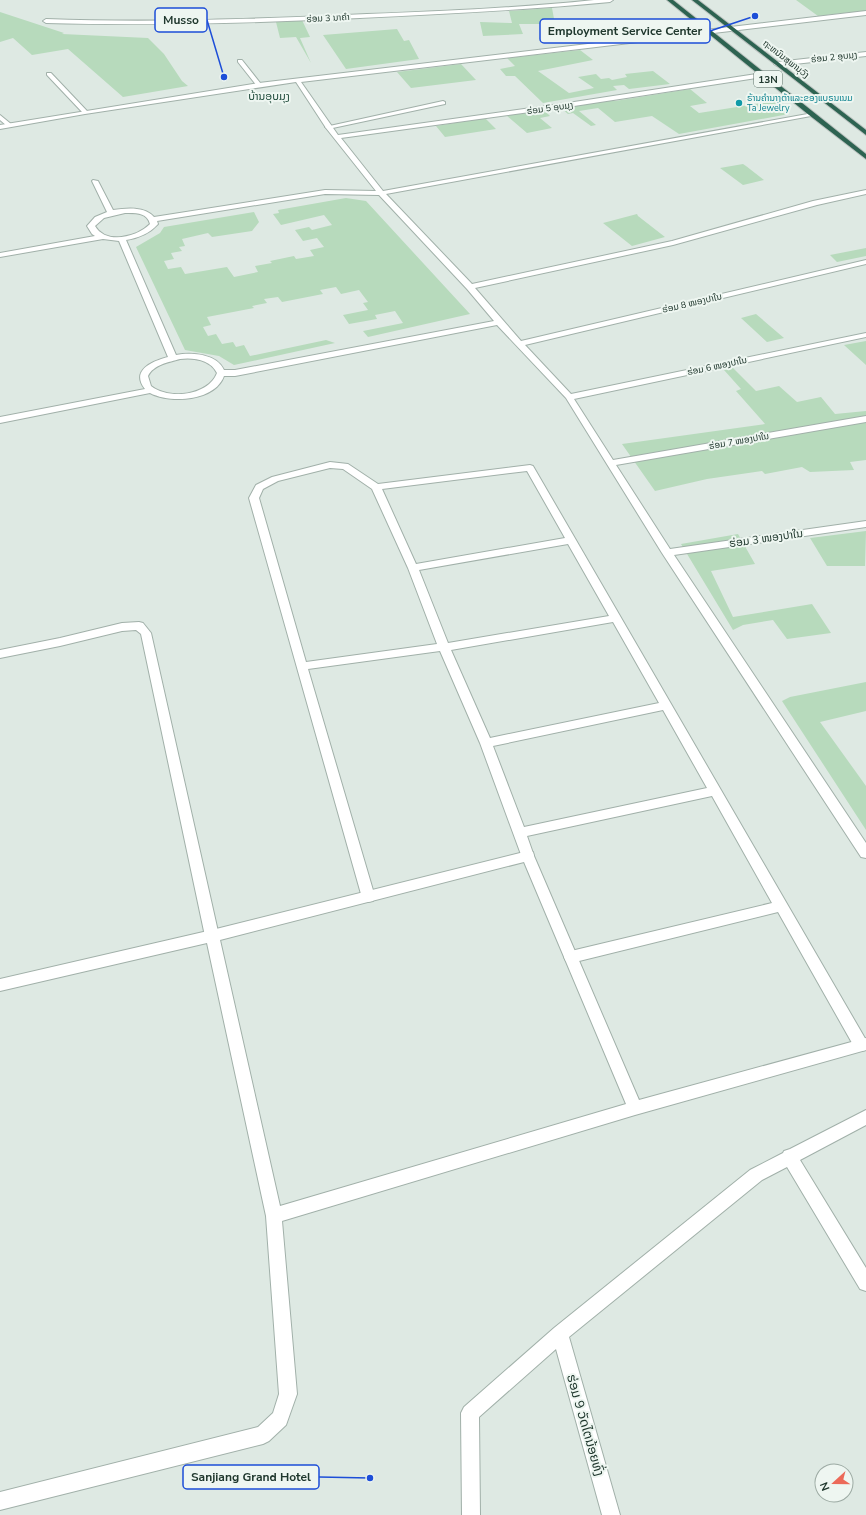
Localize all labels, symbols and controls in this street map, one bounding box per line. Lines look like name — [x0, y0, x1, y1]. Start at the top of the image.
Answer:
callout: Musso — [155, 8, 207, 32]
street label: ຮ່ອມ 3 ນາຄຳ — [306, 11, 350, 25]
text: Musso — [163, 12, 199, 28]
callout: Employment Service Center — [540, 19, 710, 43]
text: Employment Service Center — [548, 23, 703, 39]
street label: ຖະຫນົນສຸພານຸວົງ — [760, 37, 812, 81]
street label: ຮ່ອມ 2 ອຸບມຸງ — [810, 49, 858, 65]
road number: 13N — [754, 71, 782, 87]
district label: ບ້ານອຸບມຸງ — [248, 89, 290, 104]
place label: ຮ້ານຄຳນາງຕ້າແລະຂອງແບຣນເນມ Ta Jewelry — [747, 92, 853, 114]
marker: ຮ້ານຄຳນາງຕ້າແລະຂອງແບຣນເນມ Ta Jewelry — [734, 98, 744, 108]
street label: ຮ່ອມ 5 ອຸບມຸງ — [526, 99, 574, 117]
street label: ຮ່ອມ 8 ໜອງປາໃນ — [661, 290, 723, 316]
street label: ຮ່ອມ 6 ໜອງປາໃນ — [686, 354, 748, 378]
street label: ຮ່ອມ 7 ໜອງປາໃນ — [708, 430, 770, 452]
street label: ຮ່ອມ 3 ໜອງປາໃນ — [728, 526, 804, 551]
street label: ຮ່ອມ 9 ວັດໄຕນ້ອຍທົ່ງ — [562, 1372, 609, 1478]
north arrow — [814, 1463, 854, 1503]
callout: Sanjiang Grand Hotel — [183, 1465, 319, 1489]
text: Sanjiang Grand Hotel — [191, 1469, 311, 1485]
text: N — [817, 1480, 834, 1493]

